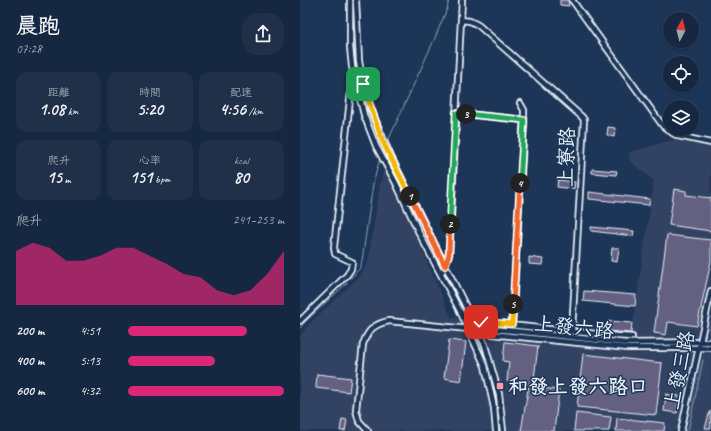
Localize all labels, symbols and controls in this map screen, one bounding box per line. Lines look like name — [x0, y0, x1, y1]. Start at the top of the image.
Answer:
text: 晨跑 — [16, 12, 60, 40]
north arrow — [663, 12, 699, 48]
map controls — [663, 12, 699, 136]
button: share — [242, 13, 284, 55]
text: 07:28 — [16, 41, 42, 57]
button: locate — [663, 56, 699, 92]
pin — [346, 67, 380, 101]
icon: arrive — [352, 73, 374, 95]
text: 距離 — [48, 85, 70, 99]
text: 時間 — [139, 85, 161, 99]
text: 配速 — [230, 85, 252, 99]
text: 1.08 — [39, 99, 65, 120]
text: 5:20 — [137, 99, 163, 120]
text: 4:56 — [220, 99, 246, 120]
button: layers — [663, 100, 699, 136]
text: km — [65, 104, 79, 118]
text: /km — [246, 104, 263, 118]
pin: 3 — [456, 104, 476, 124]
text: 3 — [464, 107, 468, 121]
street label: 上寮路 — [553, 126, 580, 187]
text: 爬升 — [48, 153, 70, 167]
text: 心率 — [139, 153, 161, 167]
text: kcal — [234, 153, 249, 167]
text: 15 — [47, 167, 62, 188]
text: 151 — [130, 167, 152, 188]
text: 80 — [234, 167, 249, 188]
text: m — [62, 172, 71, 186]
text: bpm — [152, 172, 170, 186]
pin: 4 — [510, 173, 530, 193]
text: 4 — [518, 176, 522, 190]
pin: 1 — [400, 186, 420, 206]
text: 1 — [408, 189, 412, 203]
text: 241–253 m — [233, 212, 284, 228]
text: 爬升 — [16, 213, 42, 229]
pin: 2 — [440, 214, 460, 234]
text: 2 — [448, 217, 452, 231]
pin: 5 — [503, 294, 523, 314]
text: 5 — [511, 297, 515, 311]
pin — [464, 305, 498, 339]
icon: check — [470, 311, 492, 333]
street label: 上發六路 — [533, 311, 616, 344]
text: 200 m — [16, 323, 44, 339]
text: 4:51 — [80, 323, 100, 339]
street label: 上發三路 — [659, 327, 700, 412]
text: 400 m — [16, 353, 44, 369]
text: 5:13 — [80, 353, 100, 369]
place label: 和發上發六路口 — [508, 374, 648, 399]
marker: 和發上發六路口 — [495, 381, 505, 391]
text: 600 m — [16, 383, 44, 399]
text: 4:32 — [80, 383, 100, 399]

